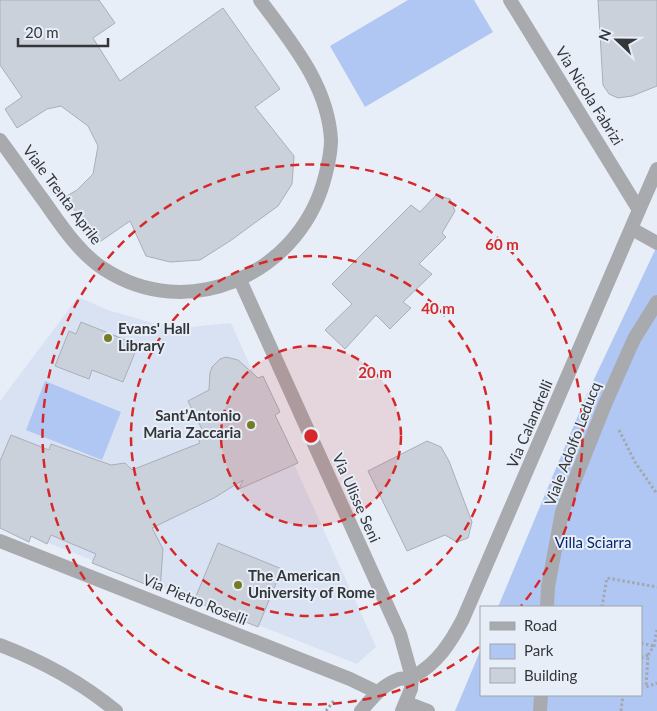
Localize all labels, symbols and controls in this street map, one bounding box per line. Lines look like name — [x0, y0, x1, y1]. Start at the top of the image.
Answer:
scale bar — [18, 15, 108, 47]
north arrow — [592, 15, 642, 65]
text: 20 m — [25, 23, 59, 41]
text: N — [595, 27, 614, 43]
street label: Via Nicola Fabrizi — [552, 43, 627, 148]
street label: Viale Trenta Aprile — [20, 141, 106, 248]
text: 60 m — [485, 235, 519, 253]
text: 40 m — [421, 299, 455, 317]
place label: Evans' Hall Library — [118, 319, 190, 354]
marker: Evans' Hall Library — [102, 332, 114, 344]
text: 20 m — [358, 363, 392, 381]
street label: Via Calandrelli — [502, 377, 556, 470]
street label: Viale Adolfo Leducq — [540, 379, 604, 508]
place label: Sant’Antonio Maria Zaccaria — [143, 406, 241, 441]
marker: Sant’Antonio Maria Zaccaria — [245, 419, 257, 431]
centre of rings — [302, 427, 320, 445]
street label: Via Ulisse Seni — [329, 450, 385, 545]
park label: Villa Sciarra — [555, 533, 631, 551]
place label: The American University of Rome — [248, 566, 375, 601]
street label: Via Pietro Roselli — [141, 570, 250, 628]
marker: The American University of Rome — [232, 579, 244, 591]
legend — [480, 606, 642, 696]
text: Road — [524, 616, 557, 634]
text: Park — [524, 641, 554, 659]
text: Building — [524, 666, 577, 684]

